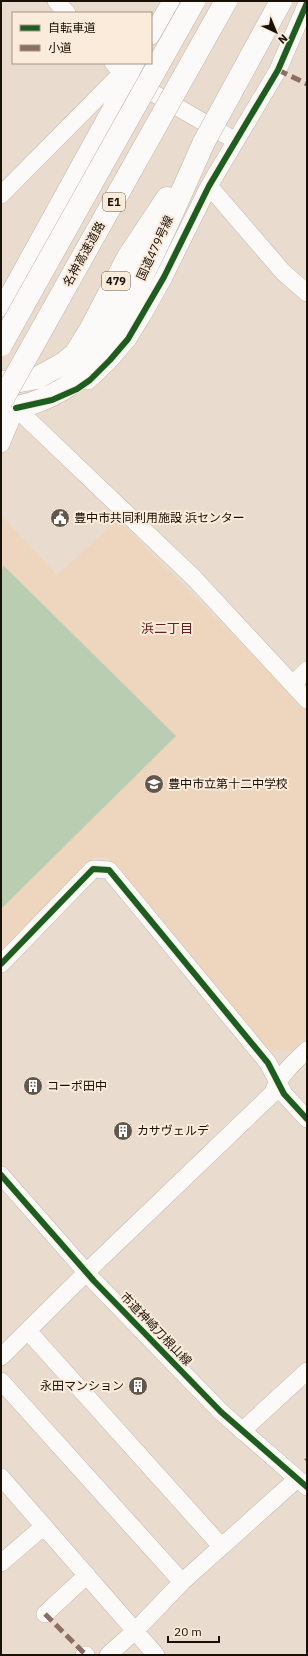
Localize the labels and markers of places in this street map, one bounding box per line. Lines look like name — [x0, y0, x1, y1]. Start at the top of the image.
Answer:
public building icon: 豊中市共同利用施設 浜センター — [49, 507, 71, 529]
place label: 豊中市共同利用施設 浜センター — [74, 510, 245, 525]
school or university icon: 豊中市立第十二中学校 — [143, 773, 165, 795]
place label: 豊中市立第十二中学校 — [168, 776, 288, 791]
building icon: コーポ田中 — [22, 1075, 44, 1097]
place label: コーポ田中 — [47, 1078, 107, 1093]
building icon: カサヴェルデ — [112, 1120, 134, 1142]
place label: カサヴェルデ — [137, 1123, 209, 1138]
building icon: 永田マンション — [127, 1375, 149, 1397]
place label: 永田マンション — [40, 1378, 124, 1393]

